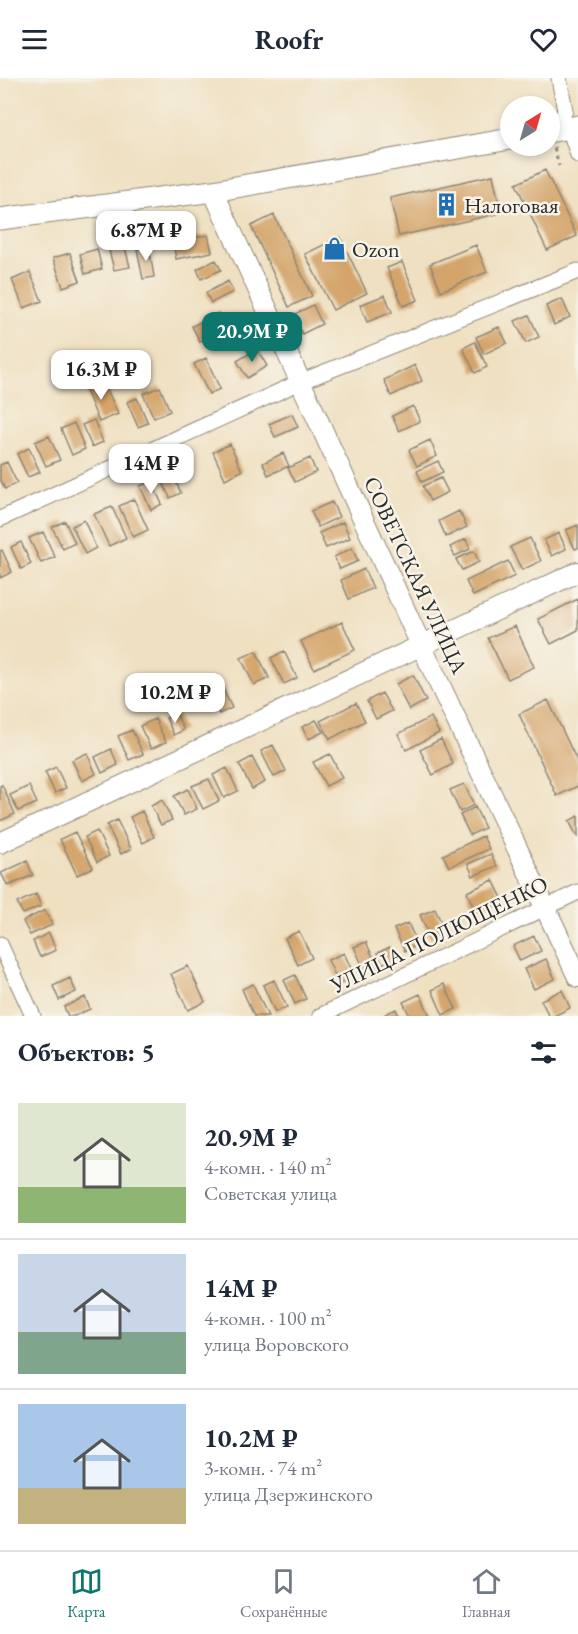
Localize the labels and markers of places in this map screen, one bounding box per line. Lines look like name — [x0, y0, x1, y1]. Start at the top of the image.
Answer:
place label: Налоговая — [464, 191, 559, 220]
building icon: Налоговая — [433, 192, 459, 218]
pin: 6.87M ₽ — [91, 211, 201, 262]
place label: Ozon — [352, 235, 400, 264]
shop icon: Ozon — [321, 236, 347, 262]
pin: 20.9M ₽ — [197, 312, 307, 363]
pin: 16.3M ₽ — [46, 350, 156, 401]
pin: 14M ₽ — [109, 444, 193, 495]
pin: 10.2M ₽ — [120, 673, 230, 724]

